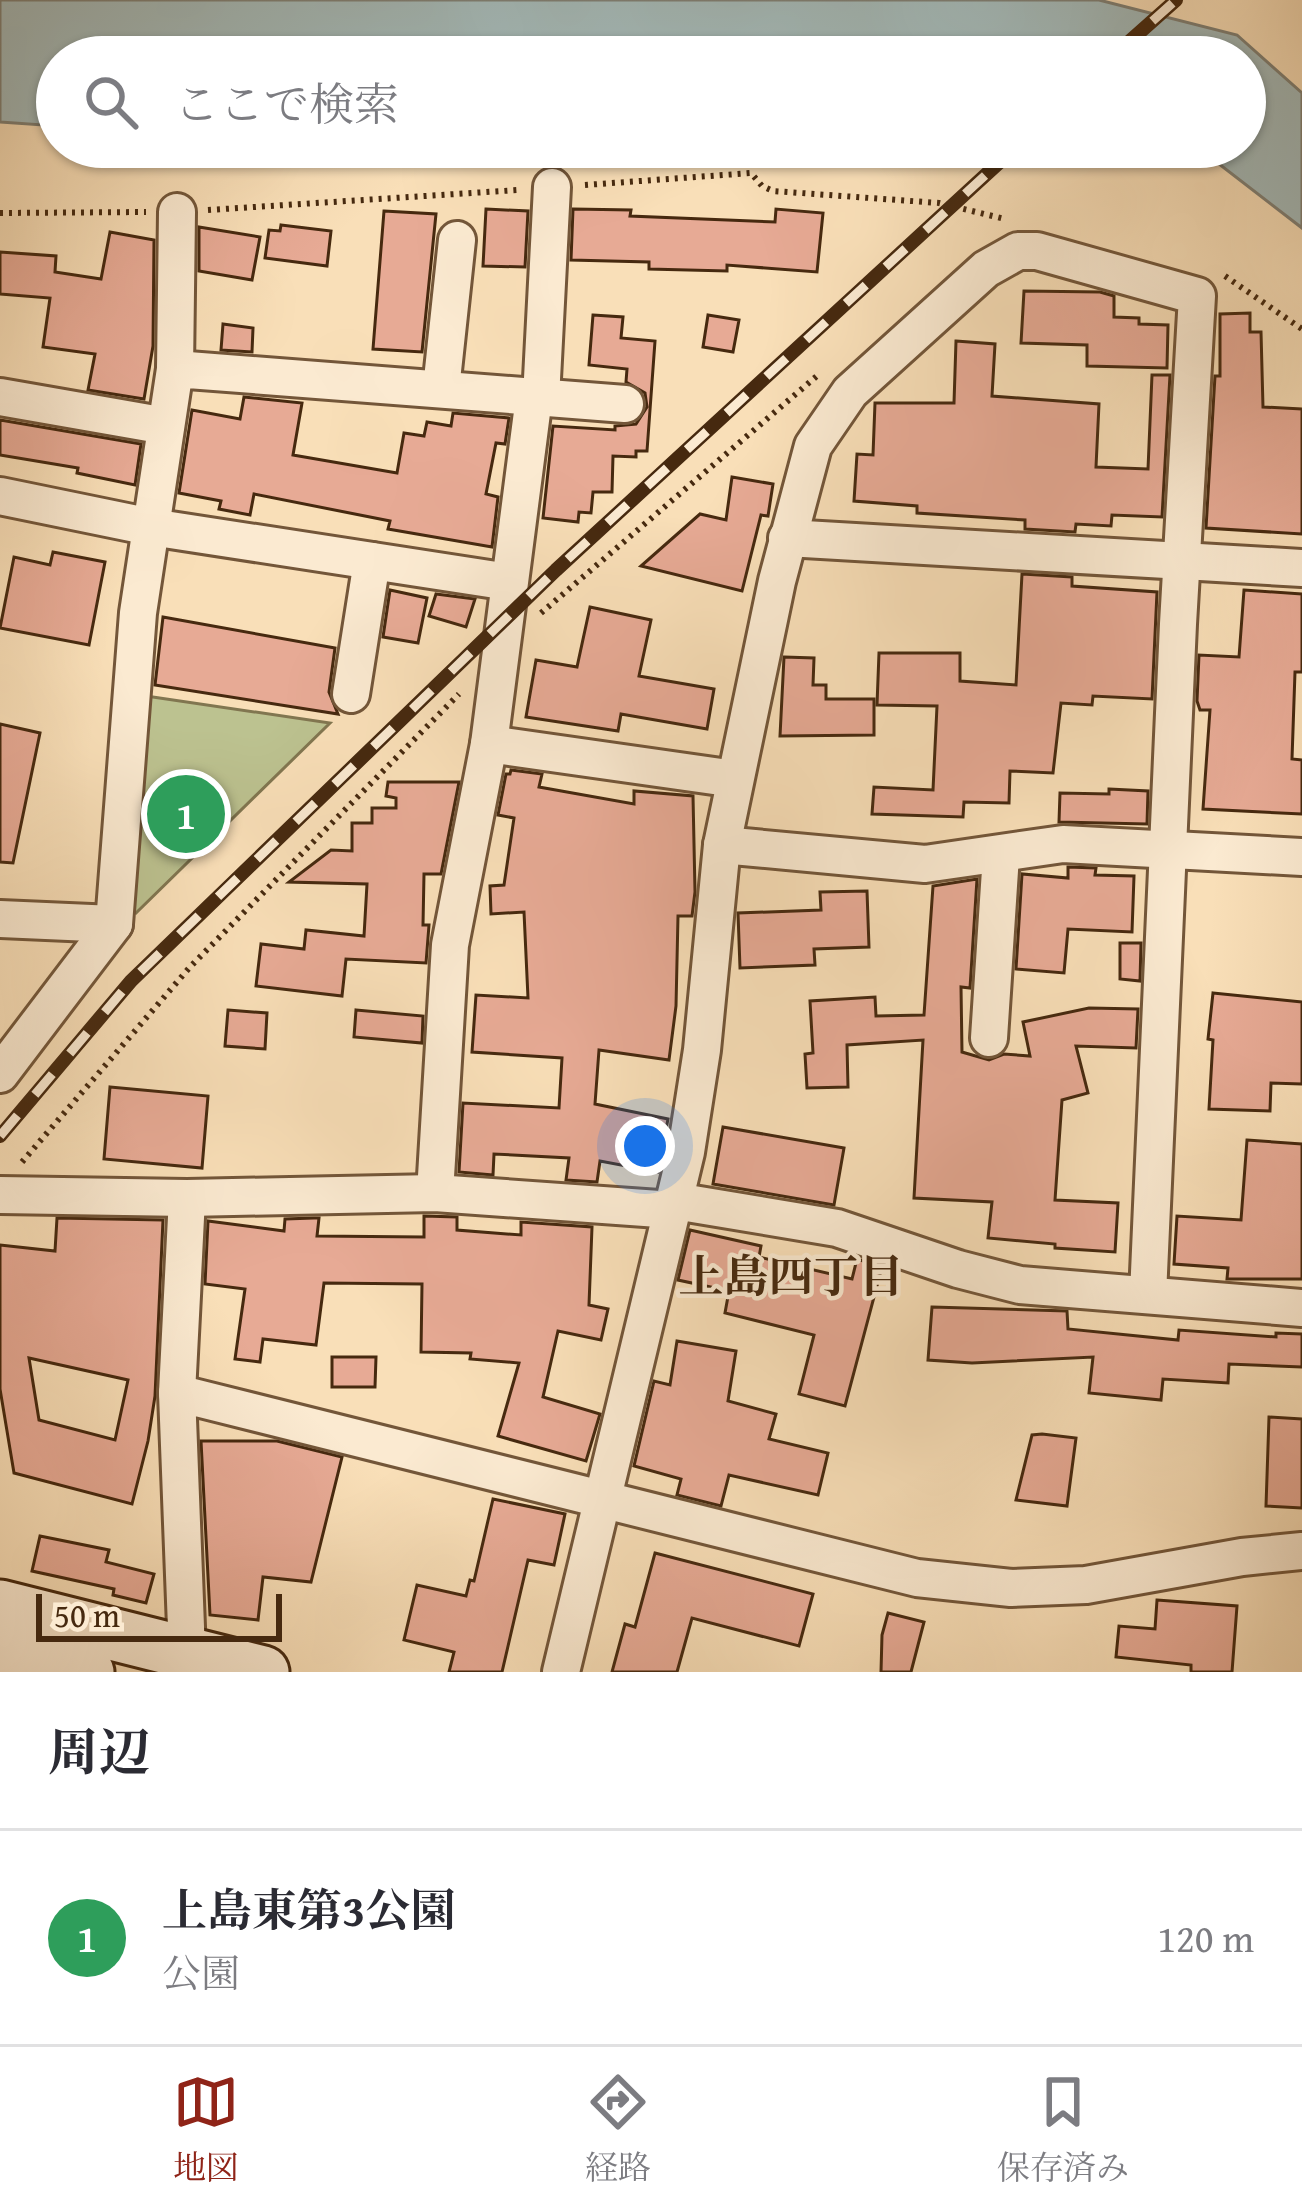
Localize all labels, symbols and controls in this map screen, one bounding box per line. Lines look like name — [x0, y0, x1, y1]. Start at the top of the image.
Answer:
search box — [36, 36, 1266, 168]
icon: search — [78, 69, 144, 135]
text: ここで検索 — [174, 71, 399, 136]
pin: 1 — [147, 769, 225, 859]
your location — [615, 1116, 675, 1176]
district label: 上島四丁目 — [678, 1243, 904, 1308]
scale bar — [36, 1588, 282, 1641]
text: 50 m — [54, 1591, 120, 1639]
text: 周辺 — [48, 1714, 150, 1789]
text: 上島東第3公園 — [162, 1877, 455, 1942]
text: 1 — [77, 1909, 97, 1966]
text: 120 m — [1157, 1909, 1254, 1966]
text: 公園 — [162, 1944, 240, 2001]
tab: 地図 — [173, 2069, 239, 2191]
tab: 経路 — [585, 2069, 651, 2191]
tab: 保存済み — [997, 2069, 1129, 2191]

